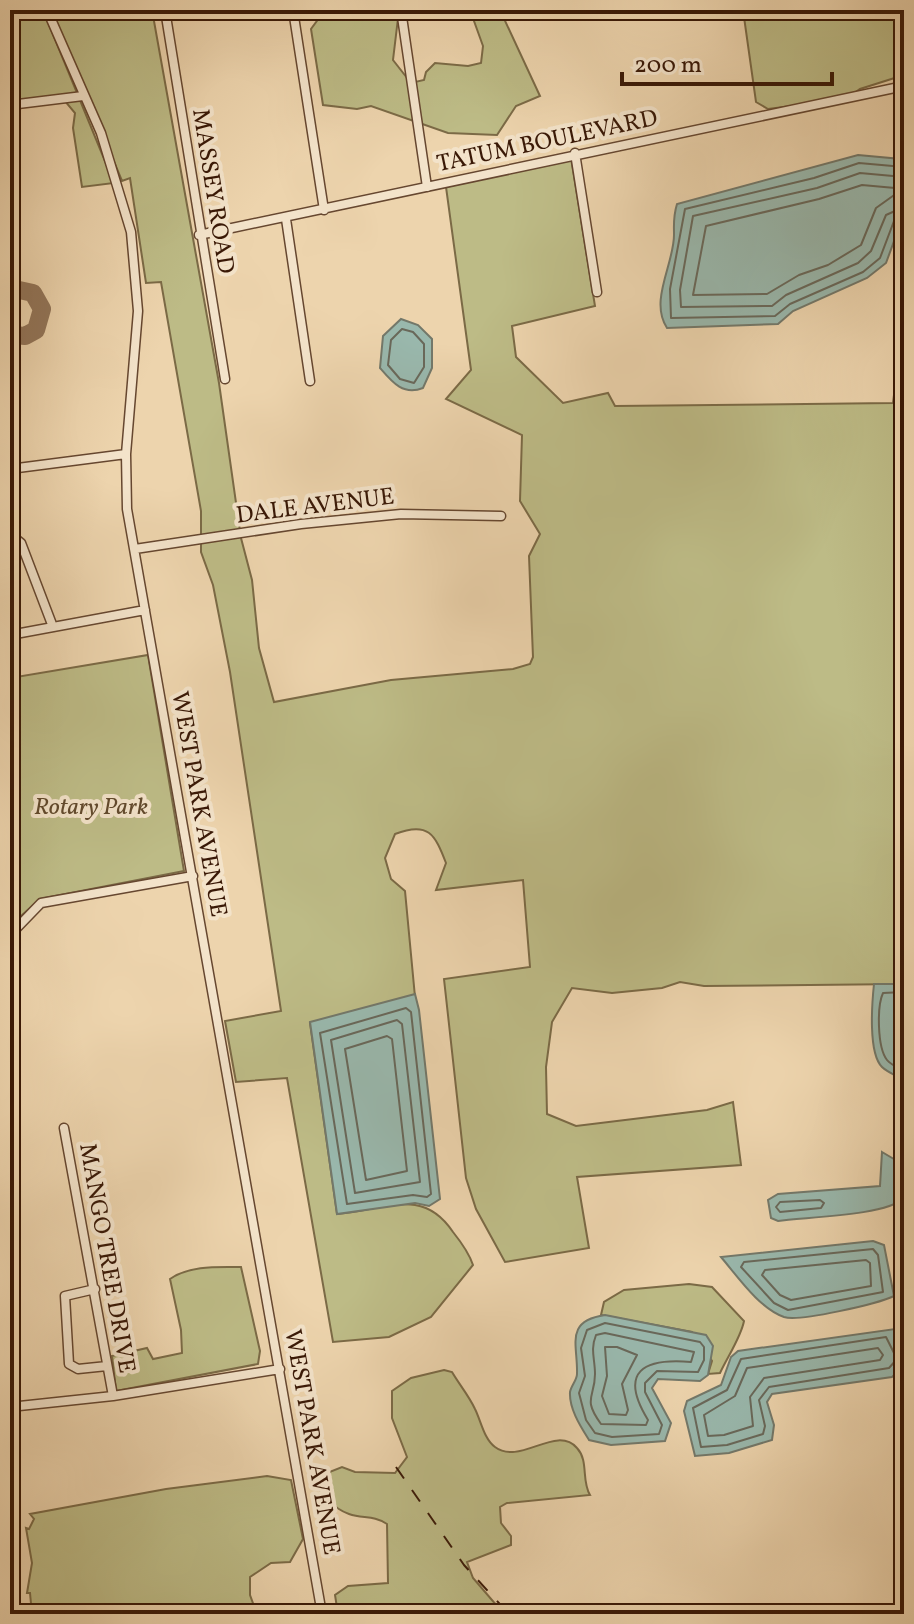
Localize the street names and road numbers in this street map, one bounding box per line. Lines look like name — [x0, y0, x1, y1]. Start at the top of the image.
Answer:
street label: TATUM BOULEVARD — [434, 102, 661, 182]
street label: MASSEY ROAD — [182, 106, 242, 276]
street label: DALE AVENUE — [234, 480, 396, 534]
street label: WEST PARK AVENUE — [161, 689, 235, 920]
street label: MANGO TREE DRIVE — [69, 1141, 143, 1376]
street label: WEST PARK AVENUE — [274, 1327, 348, 1558]

